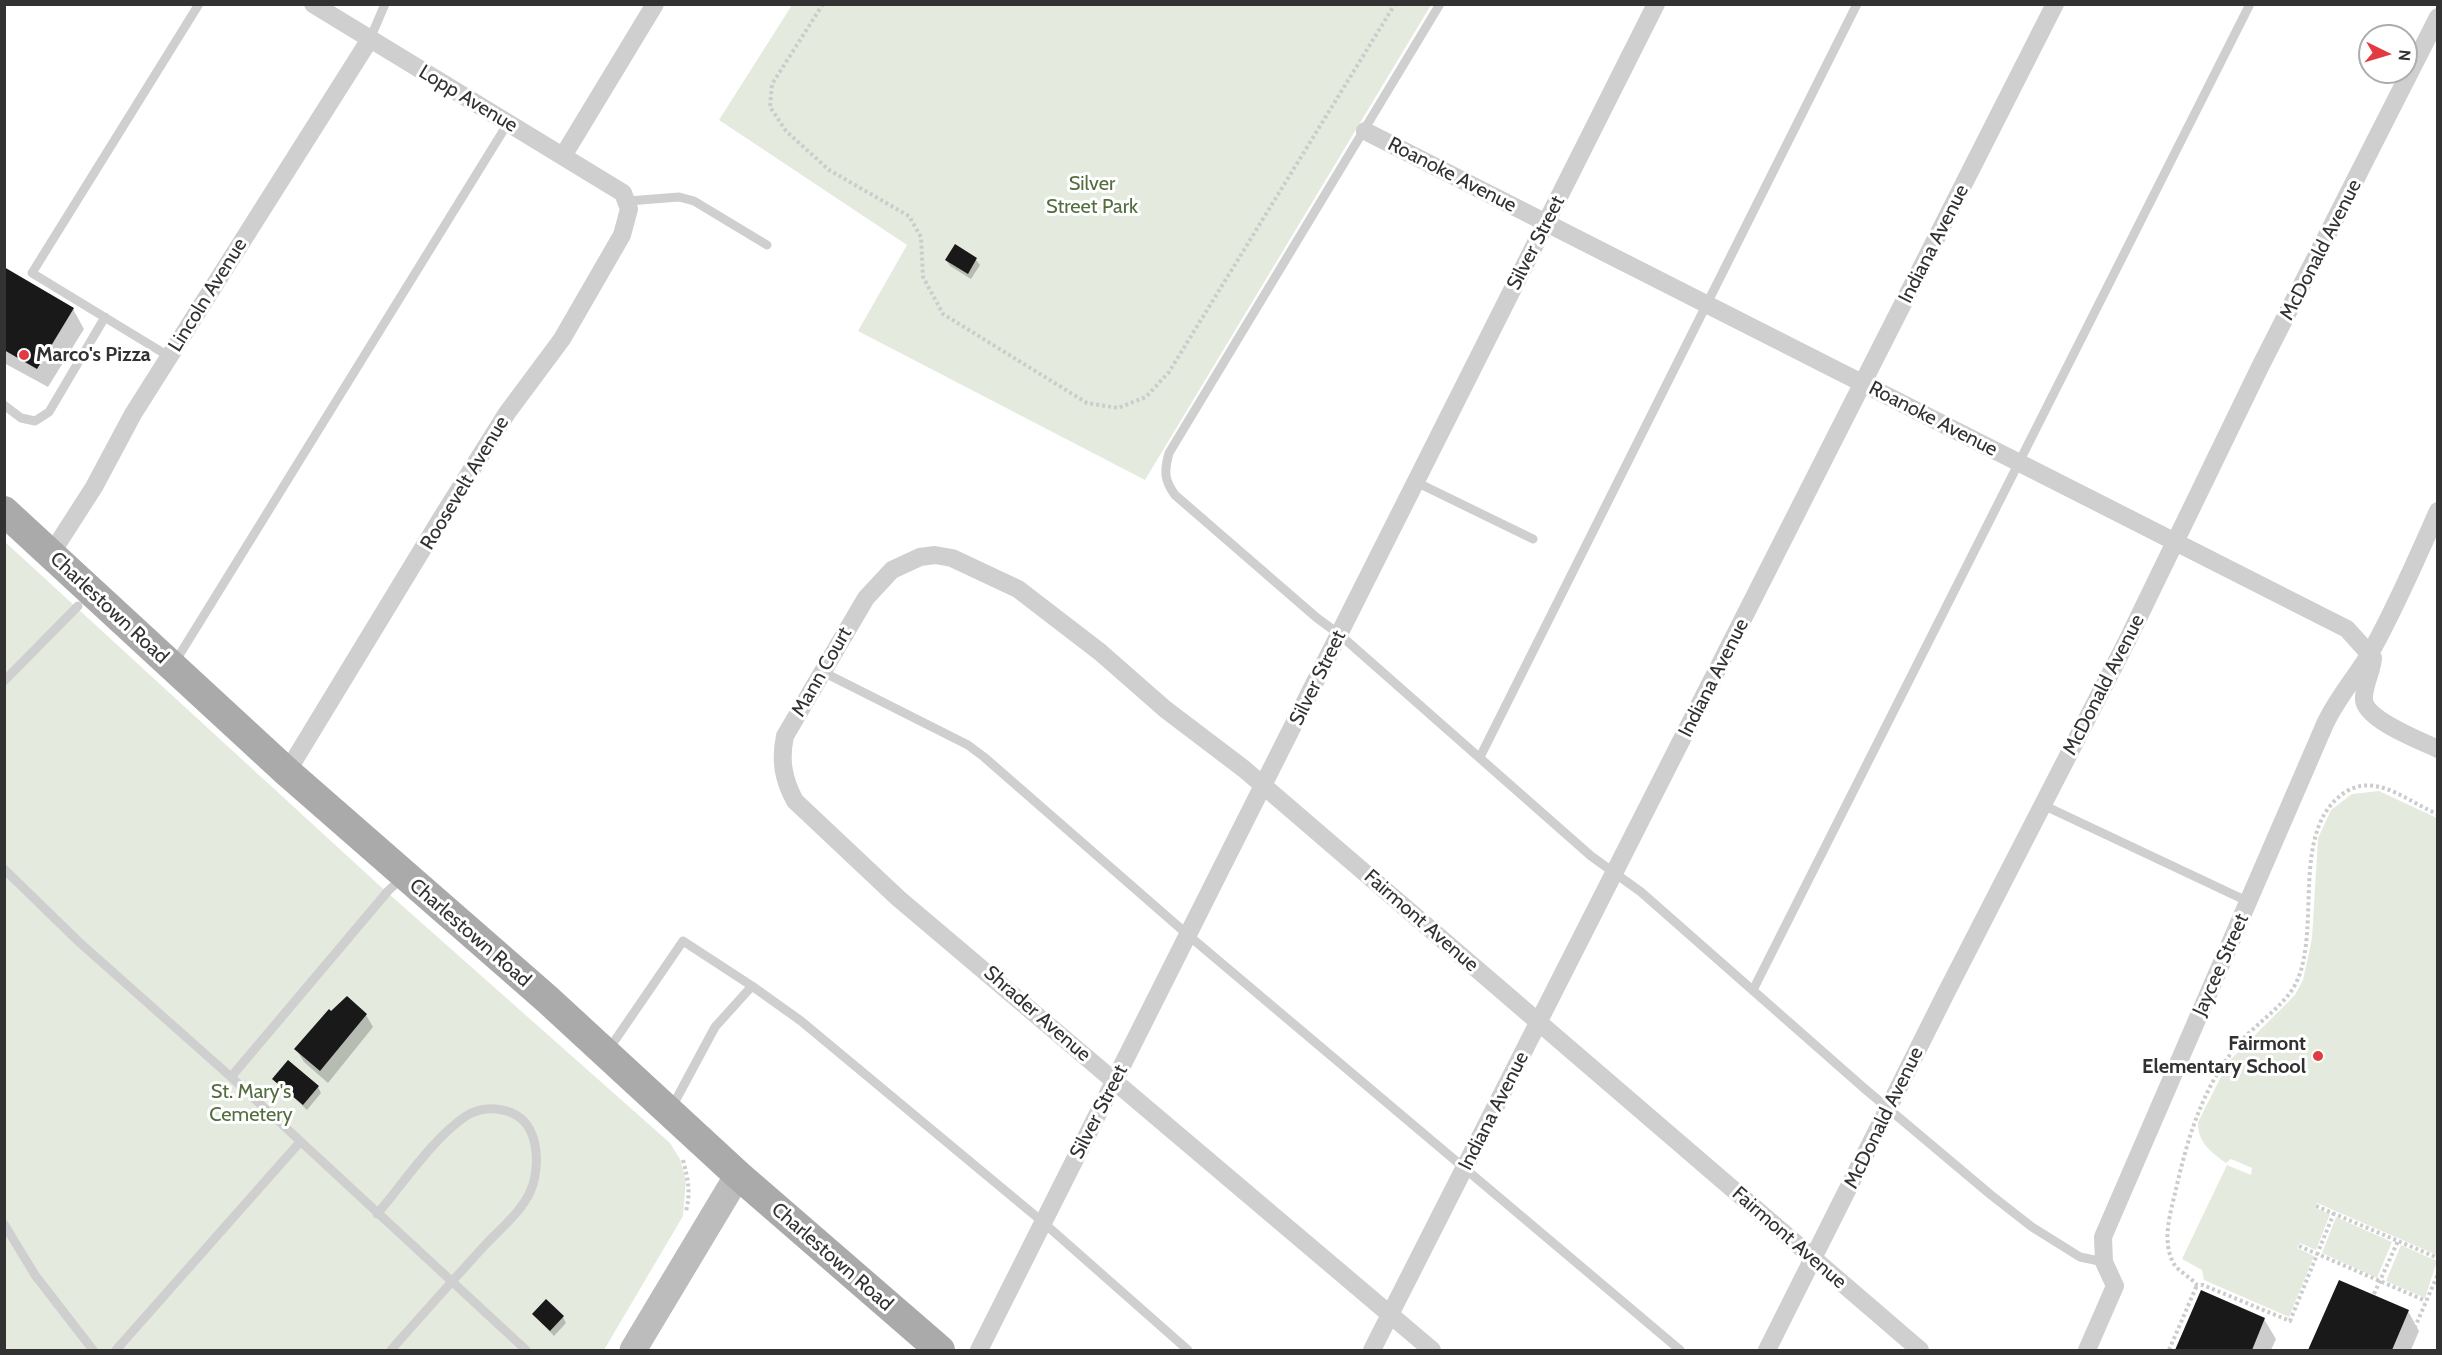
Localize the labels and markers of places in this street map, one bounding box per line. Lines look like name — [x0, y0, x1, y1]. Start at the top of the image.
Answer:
place label: Marco's Pizza — [36, 343, 151, 367]
marker: Marco's Pizza — [17, 348, 31, 362]
place label: Fairmont Elementary School — [2142, 1032, 2306, 1079]
marker: Fairmont Elementary School — [2311, 1049, 2325, 1063]

